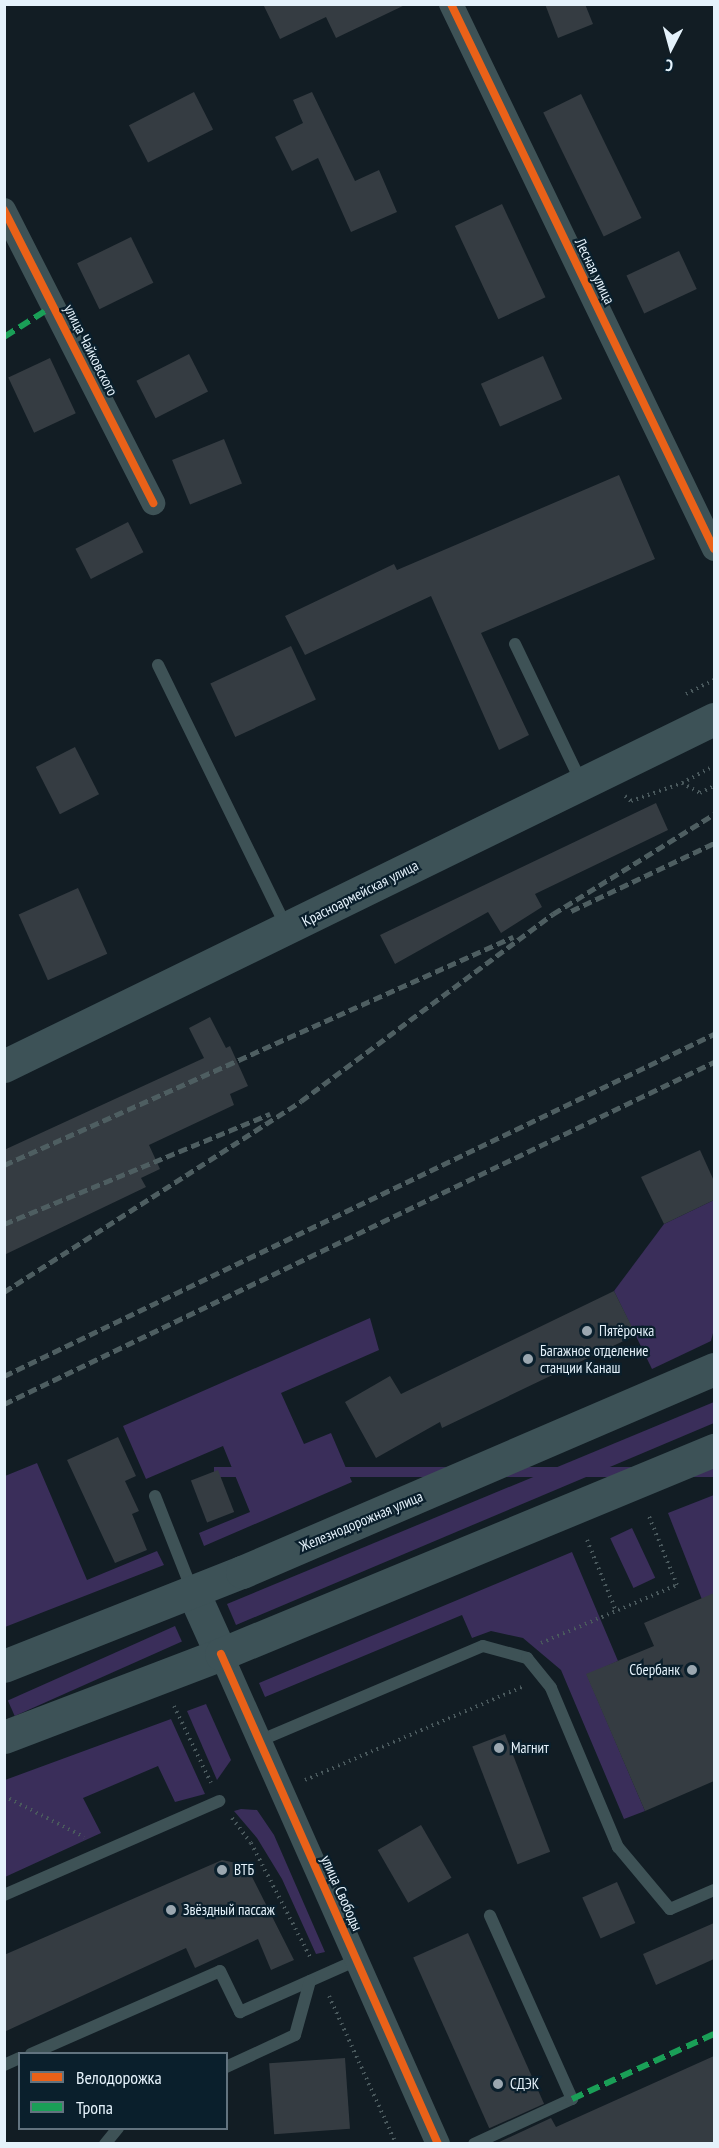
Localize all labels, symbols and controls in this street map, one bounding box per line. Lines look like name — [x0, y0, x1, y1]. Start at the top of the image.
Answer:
north arrow — [641, 18, 701, 78]
text: С — [664, 56, 674, 76]
street label: Лесная улица — [571, 235, 619, 307]
street label: улица Чайковского — [60, 301, 122, 399]
street label: Красноармейская улица — [299, 856, 421, 930]
place label: Пятёрочка — [599, 1322, 654, 1340]
marker: Пятёрочка — [580, 1324, 594, 1338]
place label: Багажное отделение станции Канаш — [540, 1341, 648, 1376]
marker: Багажное отделение станции Канаш — [521, 1352, 535, 1366]
street label: Железнодорожная улица — [297, 1487, 425, 1555]
place label: Сбербанк — [629, 1661, 680, 1679]
marker: Сбербанк — [685, 1663, 699, 1677]
place label: Магнит — [511, 1739, 549, 1757]
marker: Магнит — [492, 1741, 506, 1755]
street label: улица Свободы — [317, 1852, 367, 1934]
place label: ВТБ — [234, 1861, 254, 1879]
marker: ВТБ — [215, 1863, 229, 1877]
place label: Звёздный пассаж — [183, 1901, 275, 1919]
marker: Звёздный пассаж — [164, 1903, 178, 1917]
legend — [18, 2052, 228, 2130]
text: Велодорожка — [76, 2066, 162, 2089]
place label: СДЭК — [510, 2075, 539, 2093]
marker: СДЭК — [491, 2077, 505, 2091]
text: Тропа — [76, 2096, 113, 2119]

